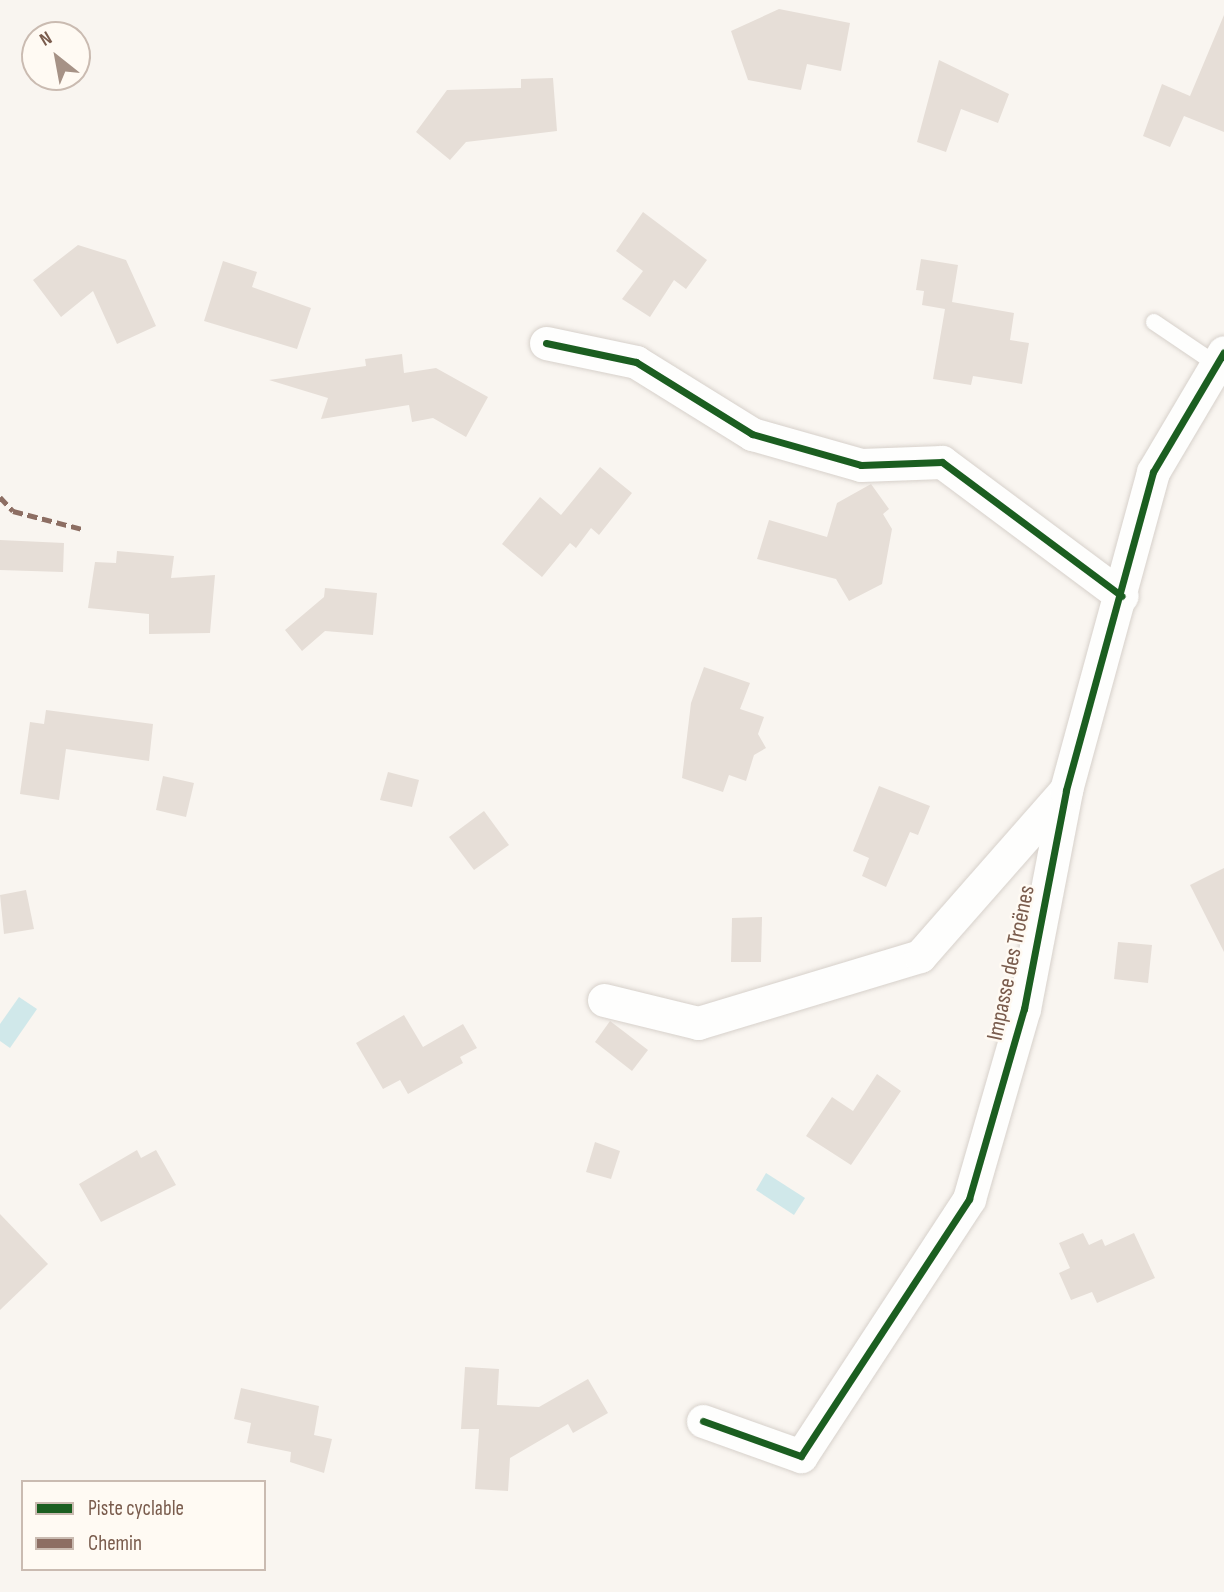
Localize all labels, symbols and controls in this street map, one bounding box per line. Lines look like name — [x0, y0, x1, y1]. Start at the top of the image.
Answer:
north arrow — [21, 21, 91, 91]
text: N — [36, 27, 56, 52]
street label: Impasse des Troënes — [981, 883, 1041, 1043]
legend — [21, 1480, 266, 1571]
text: Piste cyclable — [88, 1496, 184, 1521]
text: Chemin — [88, 1531, 142, 1556]

